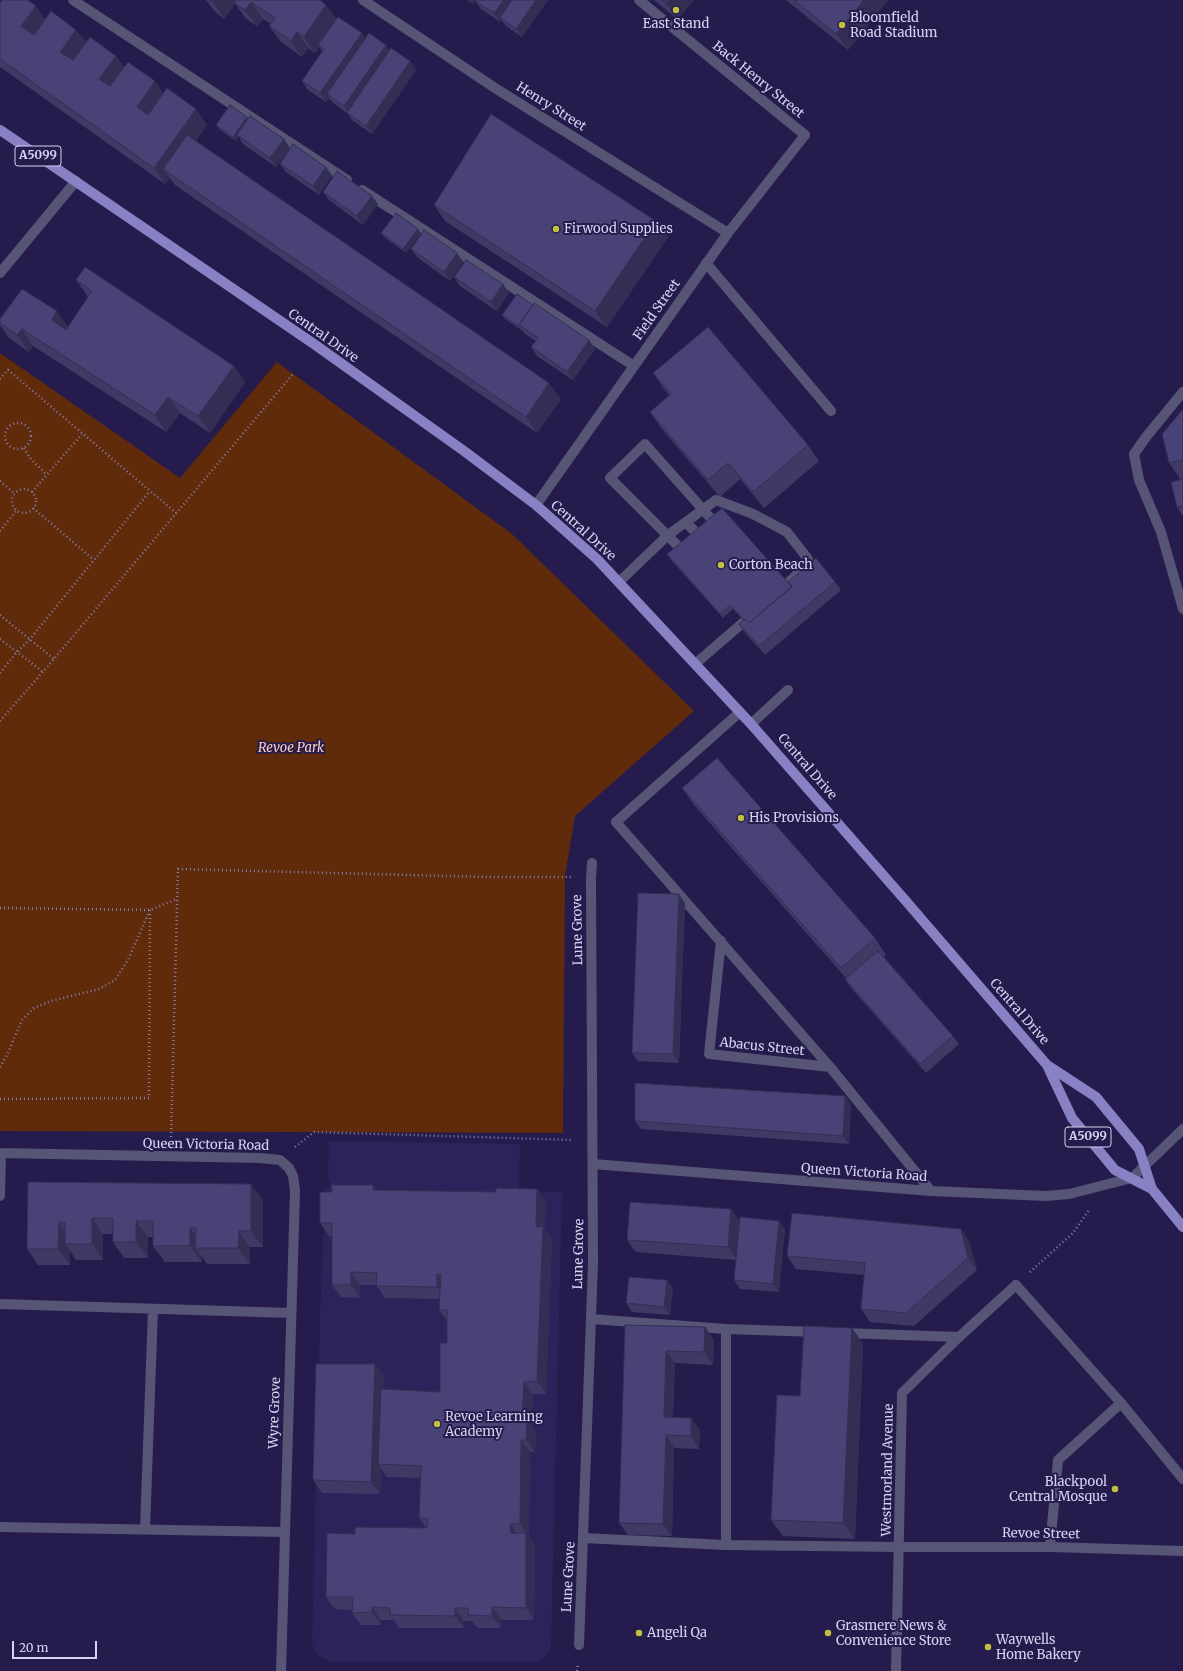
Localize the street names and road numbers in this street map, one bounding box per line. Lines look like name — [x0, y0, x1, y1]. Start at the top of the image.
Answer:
street label: Back Henry Street — [709, 38, 807, 122]
street label: Henry Street — [513, 79, 589, 135]
road number: A5099 — [15, 146, 61, 166]
street label: Field Street — [630, 277, 684, 343]
street label: Central Drive — [285, 306, 361, 366]
street label: Central Drive — [547, 498, 619, 564]
street label: Central Drive — [774, 731, 840, 803]
street label: Lune Grove — [570, 894, 586, 966]
street label: Central Drive — [986, 976, 1052, 1048]
street label: Abacus Street — [719, 1035, 805, 1059]
road number: A5099 — [1065, 1127, 1111, 1147]
street label: Queen Victoria Road — [143, 1136, 269, 1154]
street label: Queen Victoria Road — [800, 1161, 928, 1185]
street label: Lune Grove — [571, 1218, 587, 1290]
street label: Wyre Grove — [266, 1377, 284, 1449]
street label: Westmorland Avenue — [879, 1403, 897, 1537]
street label: Revoe Street — [1002, 1526, 1080, 1542]
street label: Lune Grove — [559, 1541, 579, 1613]

